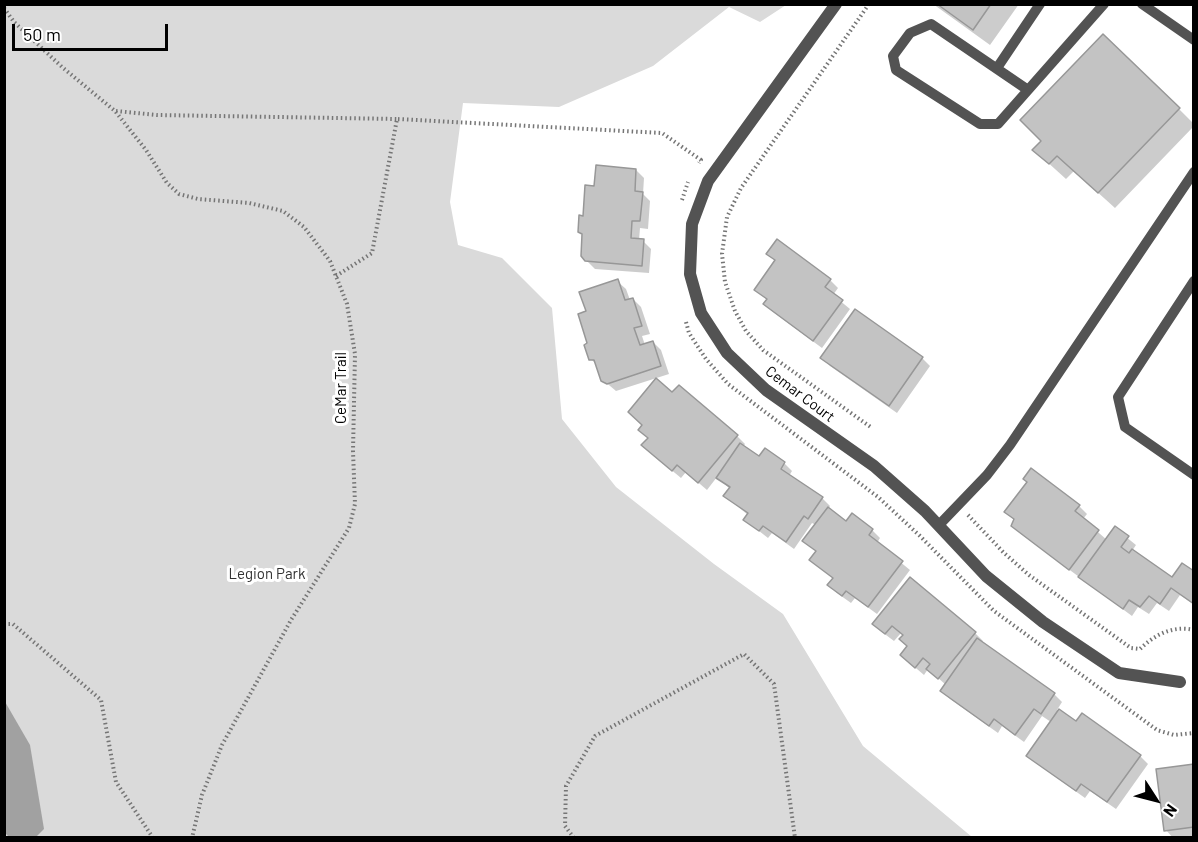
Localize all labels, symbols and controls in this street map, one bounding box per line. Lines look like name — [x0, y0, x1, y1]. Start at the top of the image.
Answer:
scale bar — [15, 12, 171, 50]
text: 50 m — [23, 23, 61, 45]
street label: CeMar Trail — [332, 352, 350, 424]
street label: Cemar Court — [762, 362, 838, 426]
park label: Legion Park — [228, 565, 306, 583]
north arrow — [1126, 770, 1186, 830]
text: N — [1160, 801, 1182, 821]

